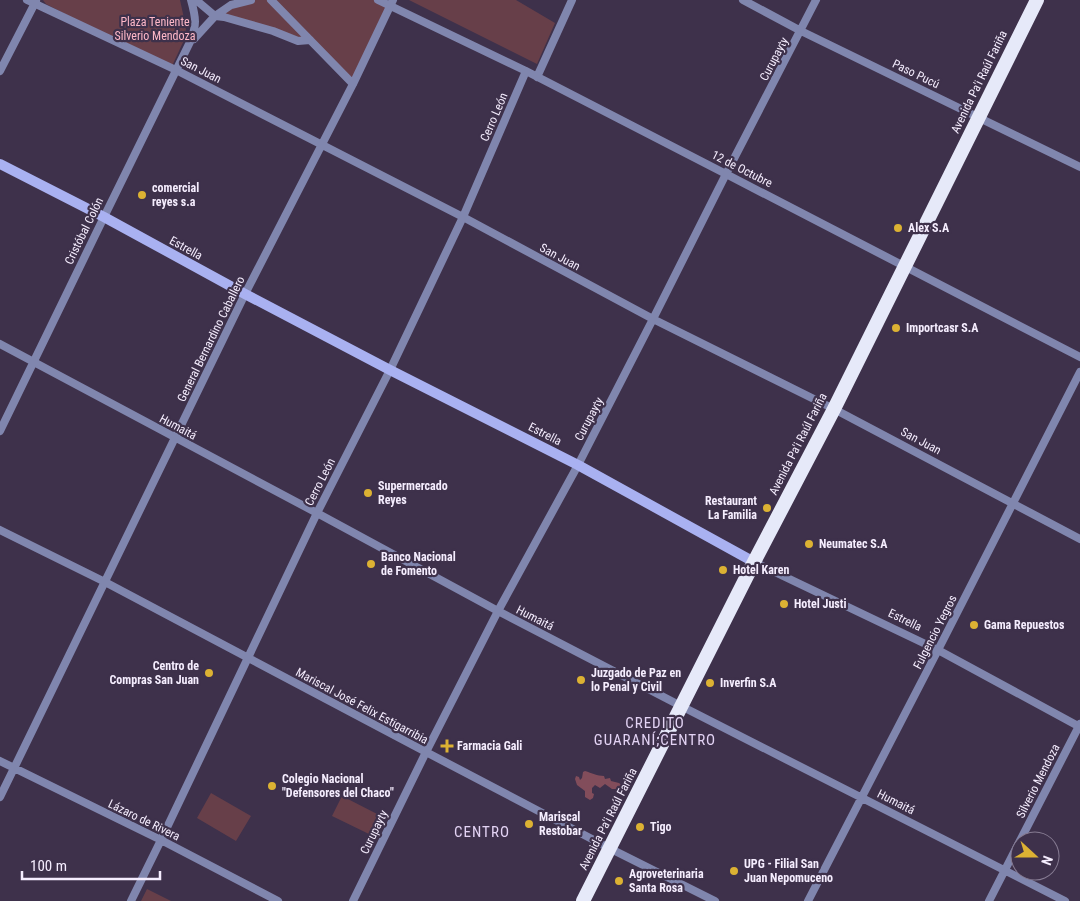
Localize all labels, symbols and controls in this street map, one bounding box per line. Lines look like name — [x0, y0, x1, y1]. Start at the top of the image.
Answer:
park label: Plaza Teniente Silverio Mendoza — [115, 15, 196, 43]
street label: Avenida Pa'i Raúl Fariña — [948, 28, 1010, 136]
street label: Curupayty — [757, 35, 791, 83]
street label: San Juan — [178, 54, 224, 86]
street label: Paso Pucú — [890, 57, 942, 91]
street label: Cerro León — [477, 90, 511, 143]
street label: 12 de Octubre — [709, 148, 775, 190]
place label: comercial reyes s.a — [152, 181, 199, 209]
marker: comercial reyes s.a — [136, 189, 148, 201]
street label: Cristóbal Colón — [62, 195, 106, 267]
place label: Alex S.A — [908, 221, 950, 235]
marker: Alex S.A — [892, 222, 904, 234]
street label: Estrella — [167, 233, 205, 263]
street label: San Juan — [537, 241, 583, 274]
street label: General Bernardino Caballero — [174, 274, 248, 404]
place label: Importcasr S.A — [906, 321, 979, 335]
marker: Importcasr S.A — [890, 322, 902, 334]
street label: Avenida Pa'i Raúl Fariña — [766, 390, 830, 497]
street label: Curupayty — [572, 395, 606, 443]
street label: Humaitá — [157, 411, 199, 443]
street label: Estrella — [526, 420, 564, 448]
street label: San Juan — [898, 425, 944, 458]
street label: Cerro León — [302, 456, 338, 508]
place label: Supermercado Reyes — [378, 479, 448, 507]
marker: Supermercado Reyes — [362, 487, 374, 499]
place label: Restaurant La Familia — [705, 494, 757, 522]
marker: Restaurant La Familia — [761, 502, 773, 514]
place label: Neumatec S.A — [819, 537, 888, 551]
marker: Neumatec S.A — [803, 538, 815, 550]
place label: Banco Nacional de Fomento — [381, 550, 456, 578]
marker: Banco Nacional de Fomento — [365, 558, 377, 570]
place label: Hotel Karen — [733, 563, 789, 577]
marker: Hotel Karen — [717, 564, 729, 576]
street label: Fulgencio Yegros — [910, 593, 960, 671]
place label: Hotel Justi — [794, 597, 846, 611]
marker: Hotel Justi — [778, 598, 790, 610]
street label: Humaitá — [514, 603, 556, 633]
street label: Estrella — [886, 606, 924, 634]
place label: Gama Repuestos — [984, 618, 1065, 632]
marker: Gama Repuestos — [968, 619, 980, 631]
place label: Centro de Compras San Juan — [110, 659, 199, 687]
street label: Mariscal José Felix Estigarribia — [293, 665, 431, 747]
place label: Juzgado de Paz en lo Penal y Civil — [591, 666, 681, 694]
marker: Centro de Compras San Juan — [203, 667, 215, 679]
marker: Juzgado de Paz en lo Penal y Civil — [575, 674, 587, 686]
place label: Inverfin S.A — [720, 676, 777, 690]
marker: Inverfin S.A — [704, 677, 716, 689]
district label: CREDITO GUARANÍ;CENTRO — [594, 714, 716, 749]
place label: Farmacia Gali — [457, 739, 522, 753]
marker: Farmacia Gali — [441, 740, 453, 752]
street label: Silverio Mendoza — [1013, 742, 1063, 820]
street label: Avenida Pa'i Raúl Fariña — [576, 765, 640, 872]
place label: Colegio Nacional "Defensores del Chaco" — [282, 772, 394, 800]
marker: Colegio Nacional "Defensores del Chaco" — [266, 780, 278, 792]
street label: Humaitá — [875, 787, 917, 817]
street label: Lázaro de Rivera — [106, 797, 182, 844]
street label: Curupayty — [357, 808, 391, 856]
place label: Mariscal Restobar — [539, 810, 582, 838]
marker: Mariscal Restobar — [523, 818, 535, 830]
place label: Tigo — [650, 820, 672, 834]
marker: Tigo — [634, 821, 646, 833]
district label: CENTRO — [454, 823, 510, 841]
north arrow — [1010, 831, 1060, 881]
scale bar — [22, 848, 160, 880]
text: N — [1038, 854, 1056, 868]
text: 100 m — [30, 857, 67, 875]
place label: UPG - Filial San Juan Nepomuceno — [744, 857, 833, 885]
marker: UPG - Filial San Juan Nepomuceno — [728, 865, 740, 877]
place label: Agroveterinaria Santa Rosa — [629, 867, 704, 895]
marker: Agroveterinaria Santa Rosa — [613, 875, 625, 887]

